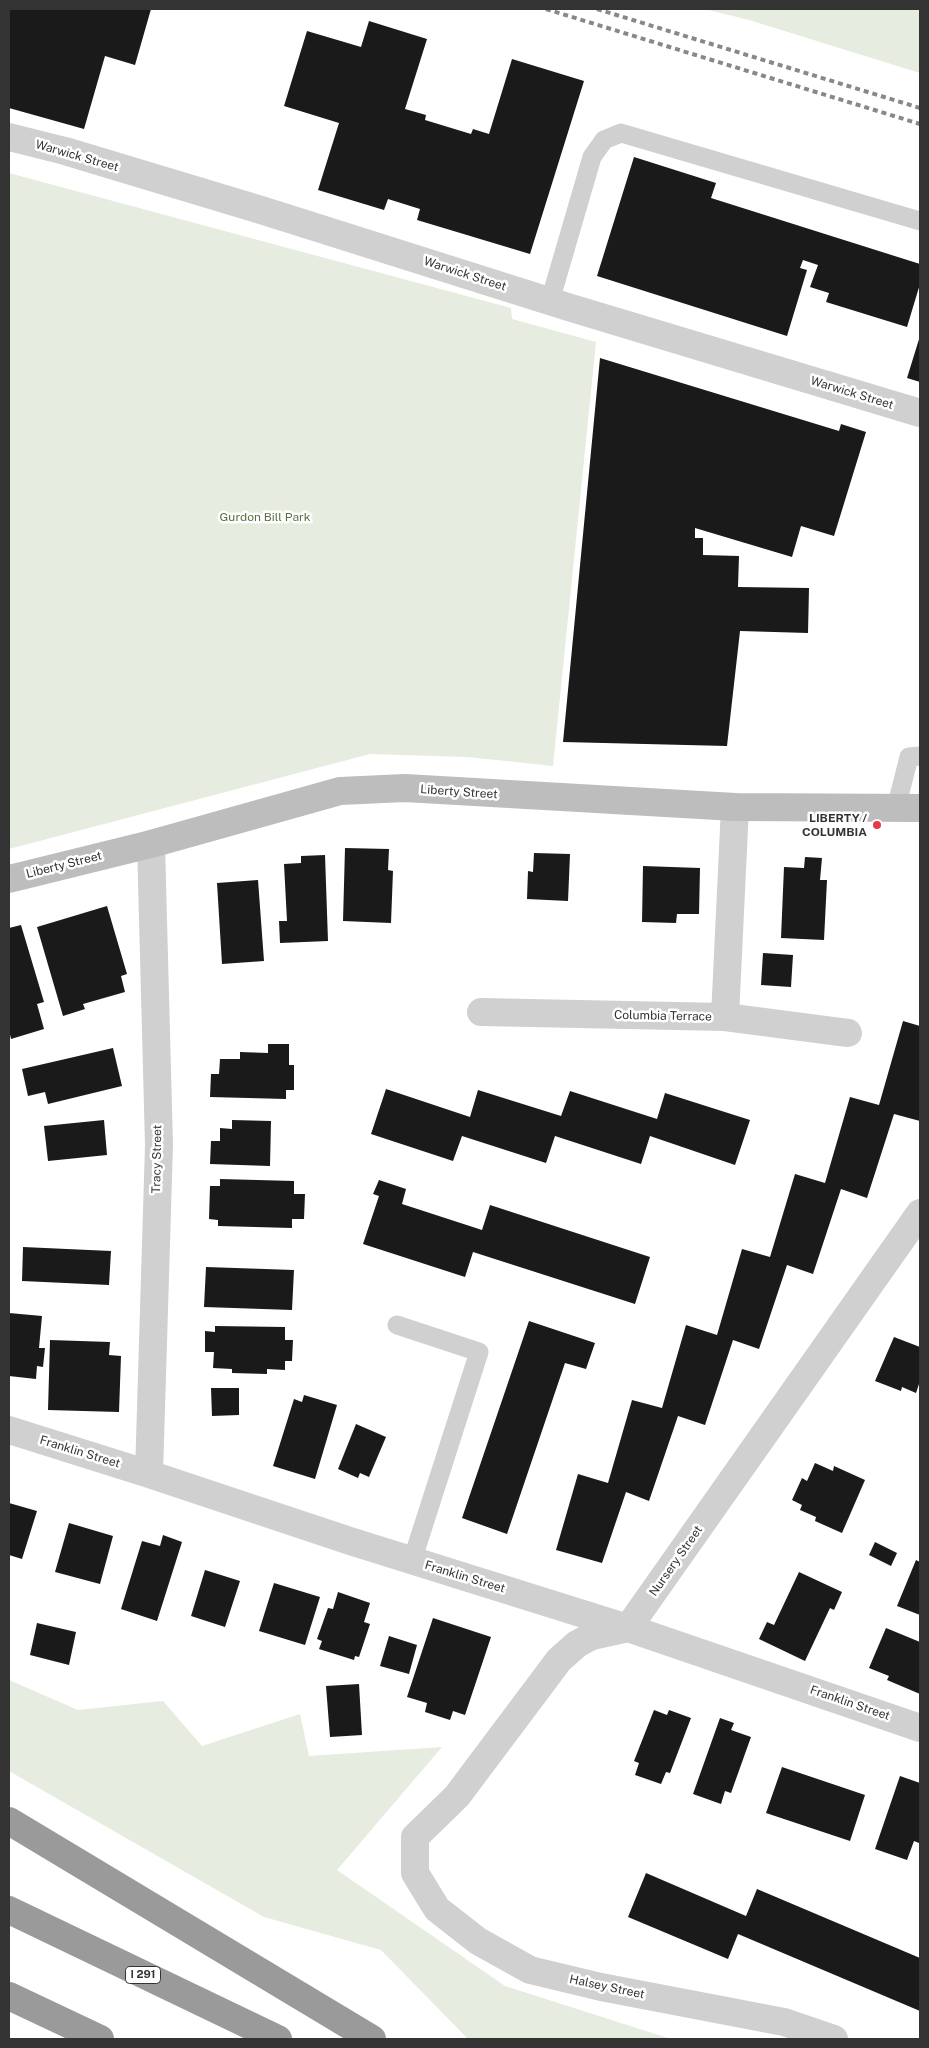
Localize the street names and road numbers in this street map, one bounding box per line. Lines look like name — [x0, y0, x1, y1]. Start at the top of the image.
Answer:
street label: Warwick Street — [34, 137, 120, 175]
street label: Warwick Street — [422, 254, 508, 294]
street label: Warwick Street — [809, 374, 895, 412]
street label: Liberty Street — [420, 782, 498, 802]
street label: Liberty Street — [25, 849, 103, 881]
street label: Columbia Terrace — [614, 1008, 712, 1024]
street label: Tracy Street — [149, 1125, 165, 1193]
street label: Franklin Street — [38, 1433, 122, 1471]
street label: Nursery Street — [646, 1523, 706, 1599]
street label: Franklin Street — [423, 1558, 507, 1596]
street label: Franklin Street — [808, 1683, 892, 1723]
road number: I 291 — [126, 1966, 160, 1984]
street label: Halsey Street — [568, 1972, 646, 2002]

